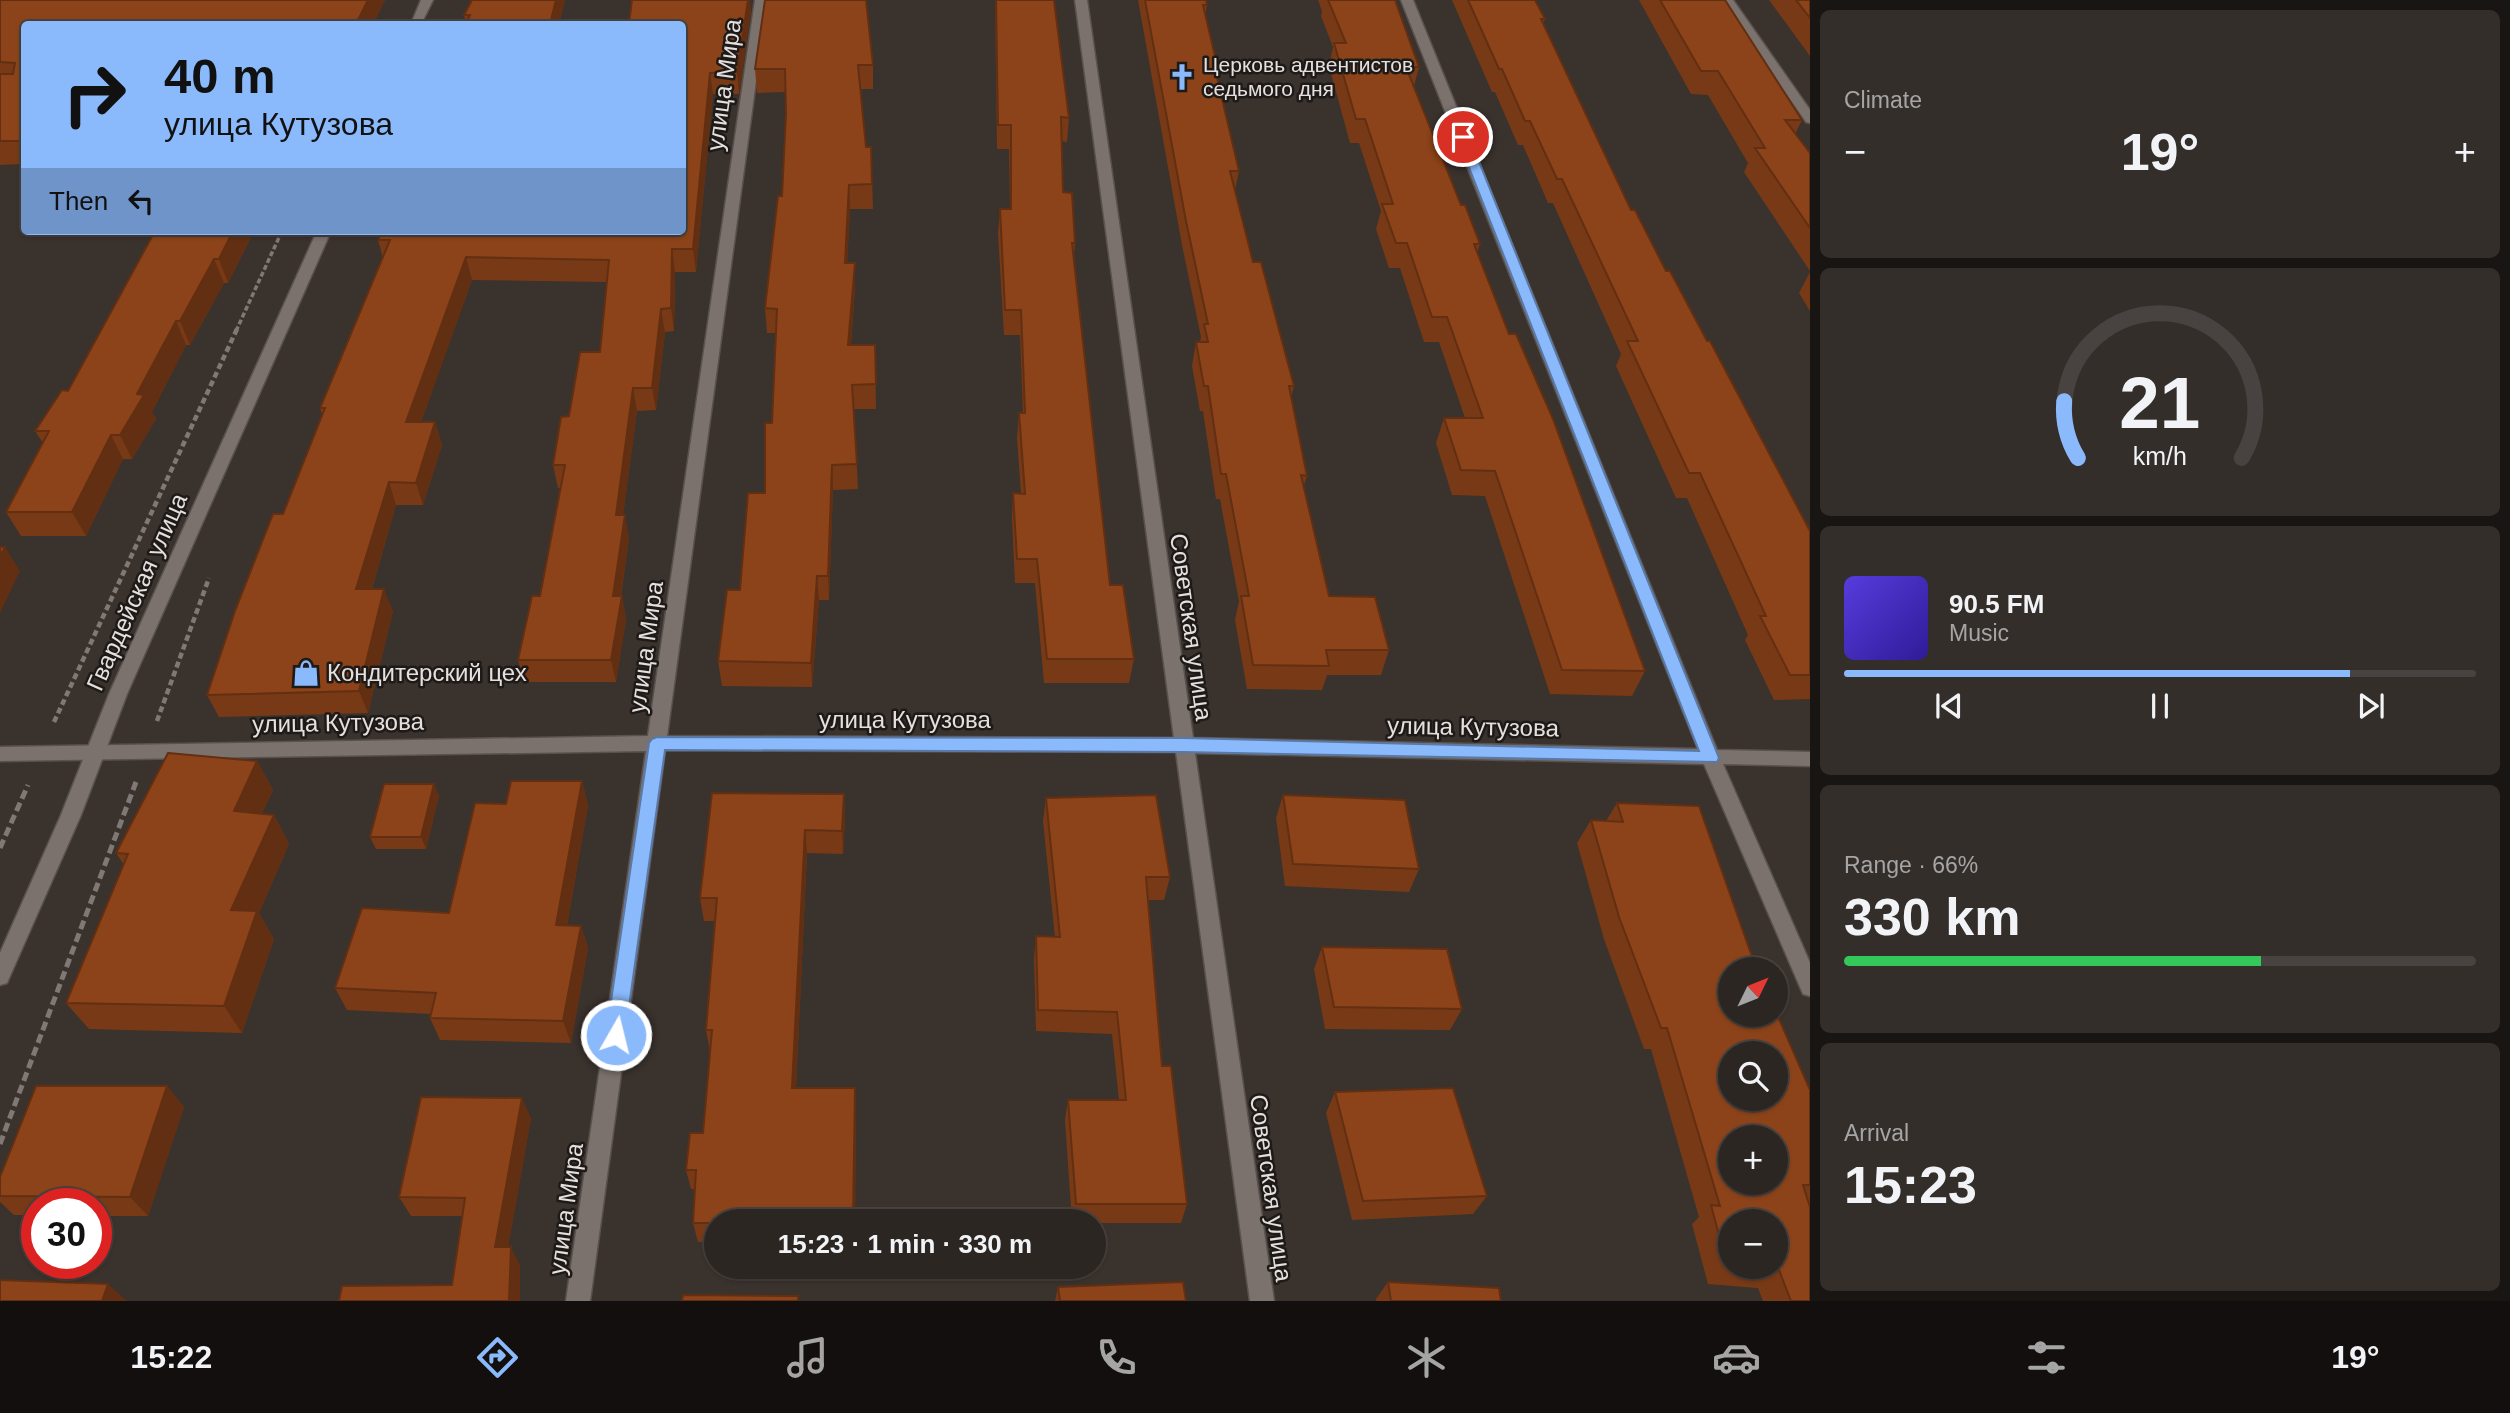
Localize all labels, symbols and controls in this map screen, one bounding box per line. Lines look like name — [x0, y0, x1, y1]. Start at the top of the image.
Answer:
street label: улица Мира — [701, 17, 746, 153]
icon: right — [49, 49, 140, 140]
text: 40 m — [164, 49, 276, 103]
place label: Церковь адвентистов седьмого дня — [1203, 53, 1413, 100]
church icon: Церковь адвентистов седьмого дня — [1167, 62, 1197, 92]
text: Climate — [1844, 87, 1922, 113]
text: улица Кутузова — [164, 106, 393, 142]
pin — [1433, 107, 1493, 167]
icon: arrive — [1444, 118, 1482, 156]
text: 19° — [2121, 123, 2199, 181]
text: − — [1844, 131, 1866, 173]
text: + — [2454, 131, 2476, 173]
icon: left — [122, 182, 160, 220]
text: Then — [49, 186, 108, 216]
text: 21 — [2120, 363, 2200, 444]
text: km/h — [2133, 442, 2187, 470]
street label: Гвардейская улица — [81, 488, 192, 695]
street label: Советская улица — [1165, 532, 1218, 723]
street label: улица Мира — [623, 579, 668, 715]
text: 90.5 FM — [1949, 589, 2044, 619]
text: Music — [1949, 620, 2009, 646]
shop icon: Кондитерский цех — [291, 658, 321, 688]
place label: Кондитерский цех — [327, 659, 527, 686]
icon: previous — [1930, 687, 1968, 725]
icon: pause — [2141, 687, 2179, 725]
icon: next — [2352, 687, 2390, 725]
street label: улица Кутузова — [819, 706, 992, 733]
street label: улица Кутузова — [252, 707, 425, 737]
street label: улица Кутузова — [1387, 712, 1560, 742]
text: Range · 66% — [1844, 852, 1978, 878]
text: 330 km — [1844, 888, 2020, 946]
north arrow — [1718, 957, 1788, 1027]
map controls — [1718, 957, 1788, 1279]
position arrow — [579, 998, 653, 1072]
button: search — [1718, 1041, 1788, 1111]
street label: Советская улица — [1245, 1093, 1298, 1284]
text: Arrival — [1844, 1120, 1909, 1146]
button: + — [1718, 1125, 1788, 1195]
street label: улица Мира — [543, 1141, 588, 1277]
text: 15:23 — [1844, 1156, 1977, 1214]
speed limit sign: 30 — [21, 1188, 112, 1279]
button: − — [1718, 1209, 1788, 1279]
text: 15:23 · 1 min · 330 m — [778, 1229, 1032, 1259]
icon: directions — [473, 1333, 522, 1382]
icon: music — [783, 1333, 832, 1382]
icon: phone — [1092, 1333, 1141, 1382]
icon: climate — [1402, 1333, 1451, 1382]
icon: car — [1712, 1333, 1761, 1382]
icon: filters — [2022, 1333, 2071, 1382]
text: 15:22 — [130, 1339, 212, 1375]
text: 19° — [2331, 1339, 2380, 1375]

